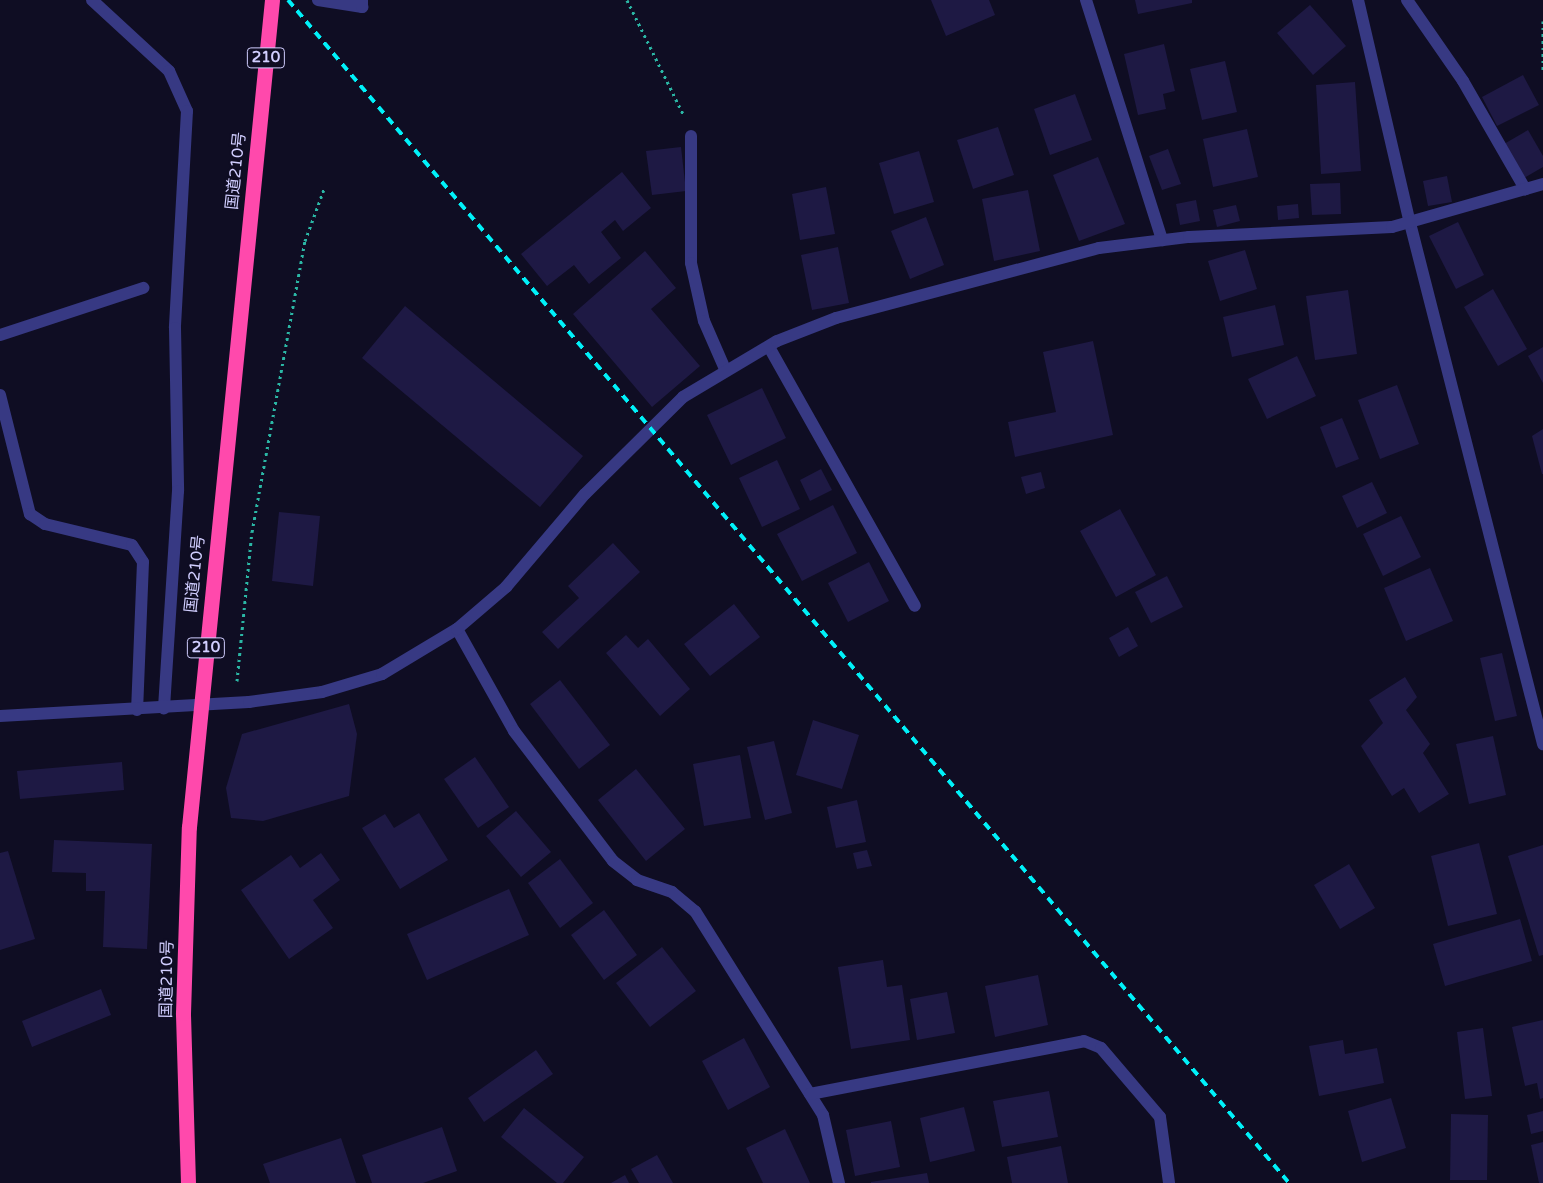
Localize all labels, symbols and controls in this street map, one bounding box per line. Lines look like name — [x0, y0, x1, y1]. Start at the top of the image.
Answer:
road number: 210 — [246, 46, 286, 70]
street label: 国道210号 — [222, 131, 250, 211]
street label: 国道210号 — [181, 534, 209, 614]
road number: 210 — [186, 636, 226, 660]
street label: 国道210号 — [157, 940, 177, 1018]

